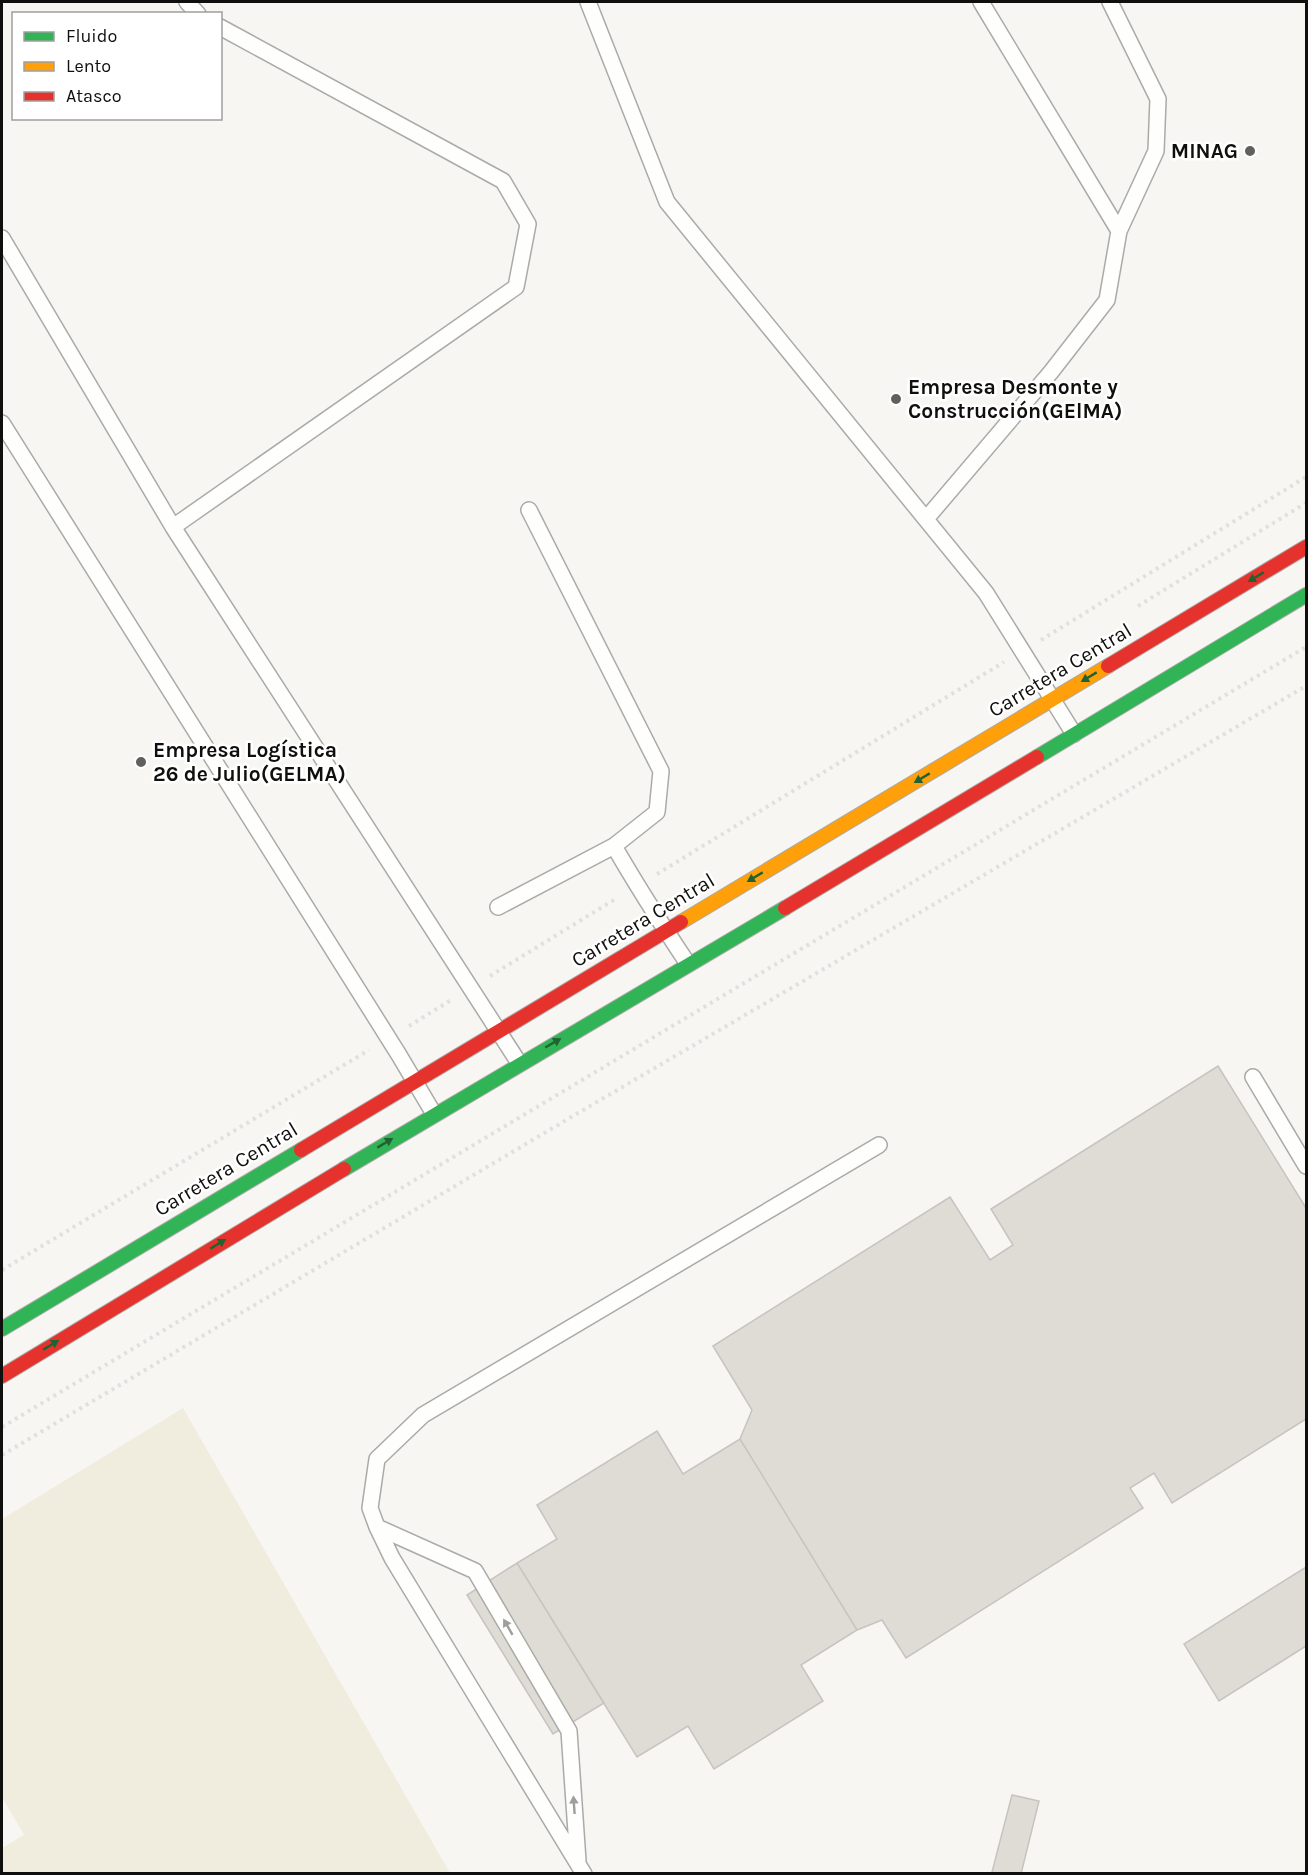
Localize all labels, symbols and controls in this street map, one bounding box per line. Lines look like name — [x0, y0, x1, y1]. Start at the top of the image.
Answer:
legend — [12, 12, 222, 120]
text: Fluido — [66, 25, 117, 47]
text: Lento — [66, 55, 111, 77]
text: Atasco — [66, 85, 122, 107]
place label: MINAG — [1171, 139, 1238, 163]
marker: MINAG — [1243, 144, 1257, 158]
place label: Empresa Desmonte y Construcción(GElMA) — [908, 375, 1122, 423]
marker: Empresa Desmonte y Construcción(GElMA) — [889, 392, 903, 406]
one-way arrow — [1248, 571, 1264, 582]
street label: Carretera Central — [984, 618, 1136, 722]
one-way arrow — [1081, 672, 1097, 683]
place label: Empresa Logística 26 de Julio(GELMA) — [153, 738, 346, 786]
marker: Empresa Logística 26 de Julio(GELMA) — [134, 755, 148, 769]
one-way arrow — [914, 772, 930, 783]
street label: Carretera Central — [567, 868, 719, 972]
one-way arrow — [747, 872, 763, 883]
one-way arrow — [545, 1038, 561, 1049]
street label: Carretera Central — [150, 1117, 302, 1221]
one-way arrow — [377, 1138, 393, 1149]
one-way arrow — [210, 1239, 226, 1250]
one-way arrow — [43, 1340, 59, 1351]
one-way arrow — [502, 1619, 513, 1635]
one-way arrow — [569, 1796, 578, 1815]

